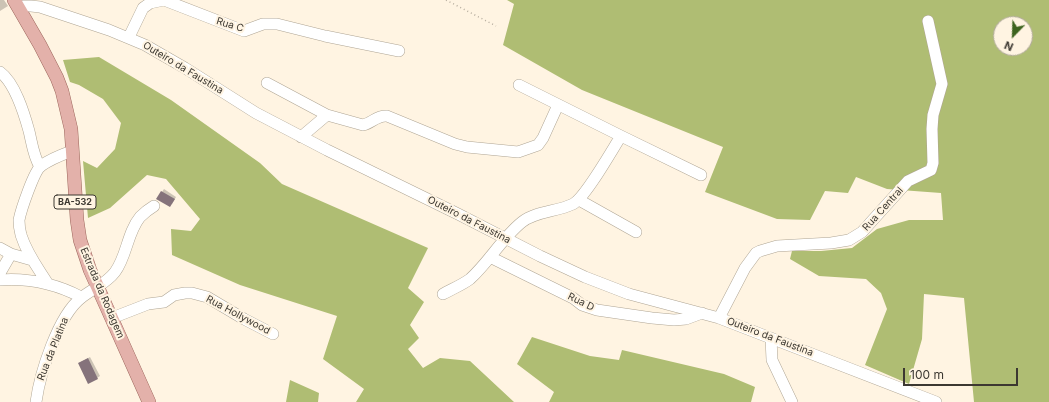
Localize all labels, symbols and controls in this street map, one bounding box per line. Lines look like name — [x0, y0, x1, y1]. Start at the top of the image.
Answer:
street label: Rua C — [215, 15, 245, 35]
north arrow — [993, 16, 1033, 56]
text: N — [1002, 38, 1015, 54]
street label: Outeiro da Faustina — [141, 39, 225, 97]
street label: Rua Central — [860, 185, 906, 233]
street label: Outeiro da Faustina — [425, 194, 513, 246]
road number: BA-532 — [54, 195, 96, 209]
street label: Estrada da Rodagem — [77, 246, 127, 340]
street label: Rua D — [566, 290, 596, 314]
street label: Rua Hollywood — [204, 293, 272, 337]
street label: Outeiro da Faustina — [725, 315, 815, 359]
street label: Rua da Platina — [35, 316, 71, 382]
scale bar — [905, 360, 1020, 386]
text: 100 m — [910, 367, 944, 382]

